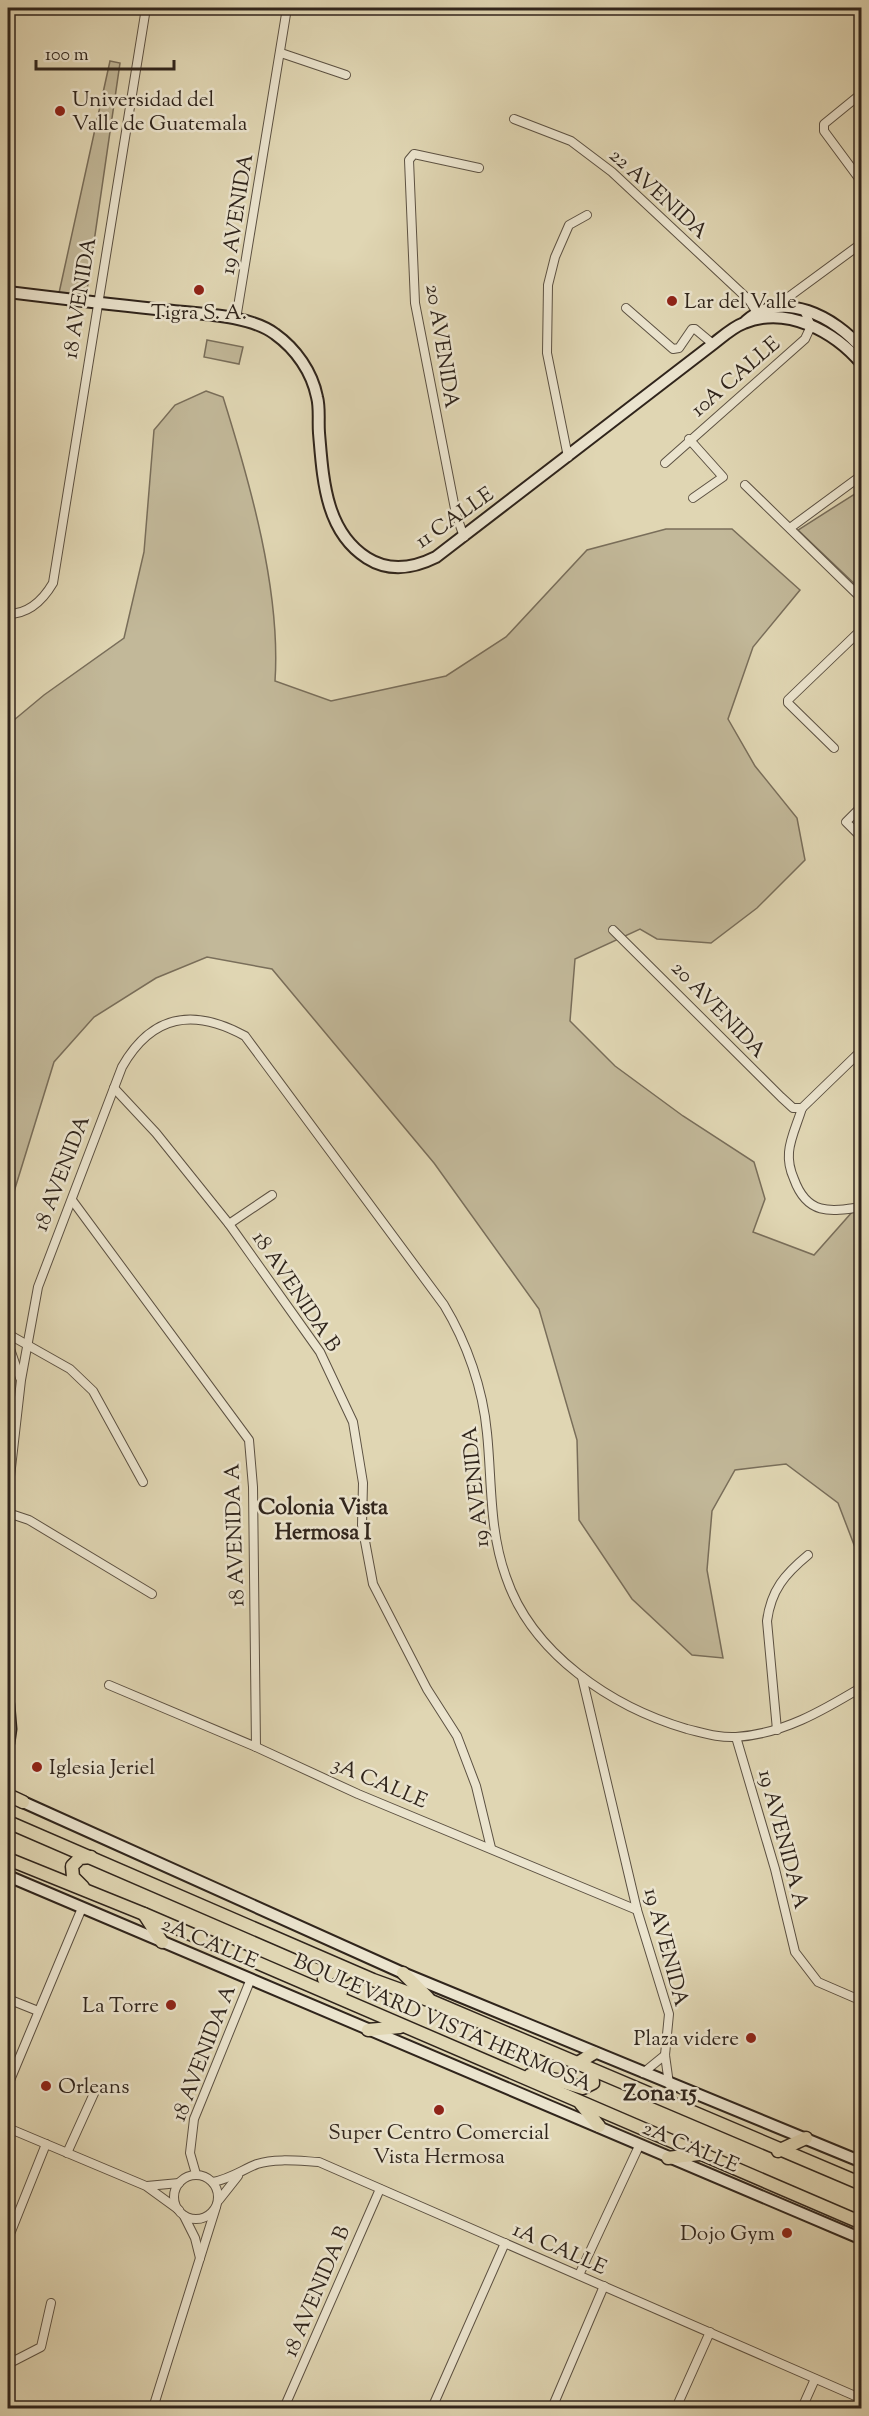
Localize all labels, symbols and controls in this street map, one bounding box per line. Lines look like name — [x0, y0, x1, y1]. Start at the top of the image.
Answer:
scale bar — [36, 33, 174, 71]
text: 100 m — [45, 43, 89, 69]
place label: Universidad del Valle de Guatemala — [72, 86, 248, 140]
marker: Universidad del Valle de Guatemala — [53, 104, 67, 118]
street label: 22 AVENIDA — [601, 142, 714, 247]
street label: 19 AVENIDA — [214, 152, 262, 277]
street label: 18 AVENIDA — [57, 236, 105, 361]
street label: 20 AVENIDA — [416, 282, 466, 411]
marker: Tigra S. A. — [192, 283, 206, 297]
place label: Lar del Valle — [684, 288, 797, 318]
marker: Lar del Valle — [665, 294, 679, 308]
place label: Tigra S. A. — [151, 299, 247, 329]
street label: 10A CALLE — [685, 330, 788, 425]
street label: 11 CALLE — [410, 480, 501, 557]
street label: 20 AVENIDA — [663, 955, 772, 1066]
street label: 18 AVENIDA — [27, 1111, 99, 1236]
street label: 18 AVENIDA B — [244, 1226, 347, 1358]
street label: 19 AVENIDA — [456, 1425, 498, 1549]
street label: 18 AVENIDA A — [219, 1463, 253, 1607]
district label: Colonia Vista Hermosa I — [258, 1493, 389, 1550]
street label: 3A CALLE — [327, 1750, 432, 1818]
place label: Iglesia Jeriel — [49, 1754, 155, 1784]
marker: Iglesia Jeriel — [30, 1760, 44, 1774]
street label: 19 AVENIDA A — [749, 1766, 815, 1913]
street label: 19 AVENIDA — [635, 1885, 695, 2010]
street label: 2A CALLE — [156, 1910, 263, 1978]
street label: BOULEVARD VISTA HERMOSA — [288, 1947, 596, 2101]
street label: 18 AVENIDA A — [165, 1981, 245, 2126]
place label: La Torre — [82, 1992, 159, 2022]
marker: La Torre — [164, 1998, 178, 2012]
place label: Plaza videre — [634, 2025, 739, 2055]
marker: Plaza videre — [744, 2031, 758, 2045]
place label: Orleans — [58, 2073, 129, 2103]
district label: Zona 15 — [623, 2077, 697, 2111]
marker: Orleans — [39, 2079, 53, 2093]
marker: Super Centro Comercial Vista Hermosa — [432, 2103, 446, 2117]
street label: 2A CALLE — [637, 2114, 744, 2182]
place label: Super Centro Comercial Vista Hermosa — [328, 2119, 550, 2173]
street label: 1A CALLE — [508, 2216, 611, 2284]
place label: Dojo Gym — [680, 2220, 775, 2250]
street label: 18 AVENIDA B — [277, 2222, 359, 2362]
marker: Dojo Gym — [780, 2226, 794, 2240]

